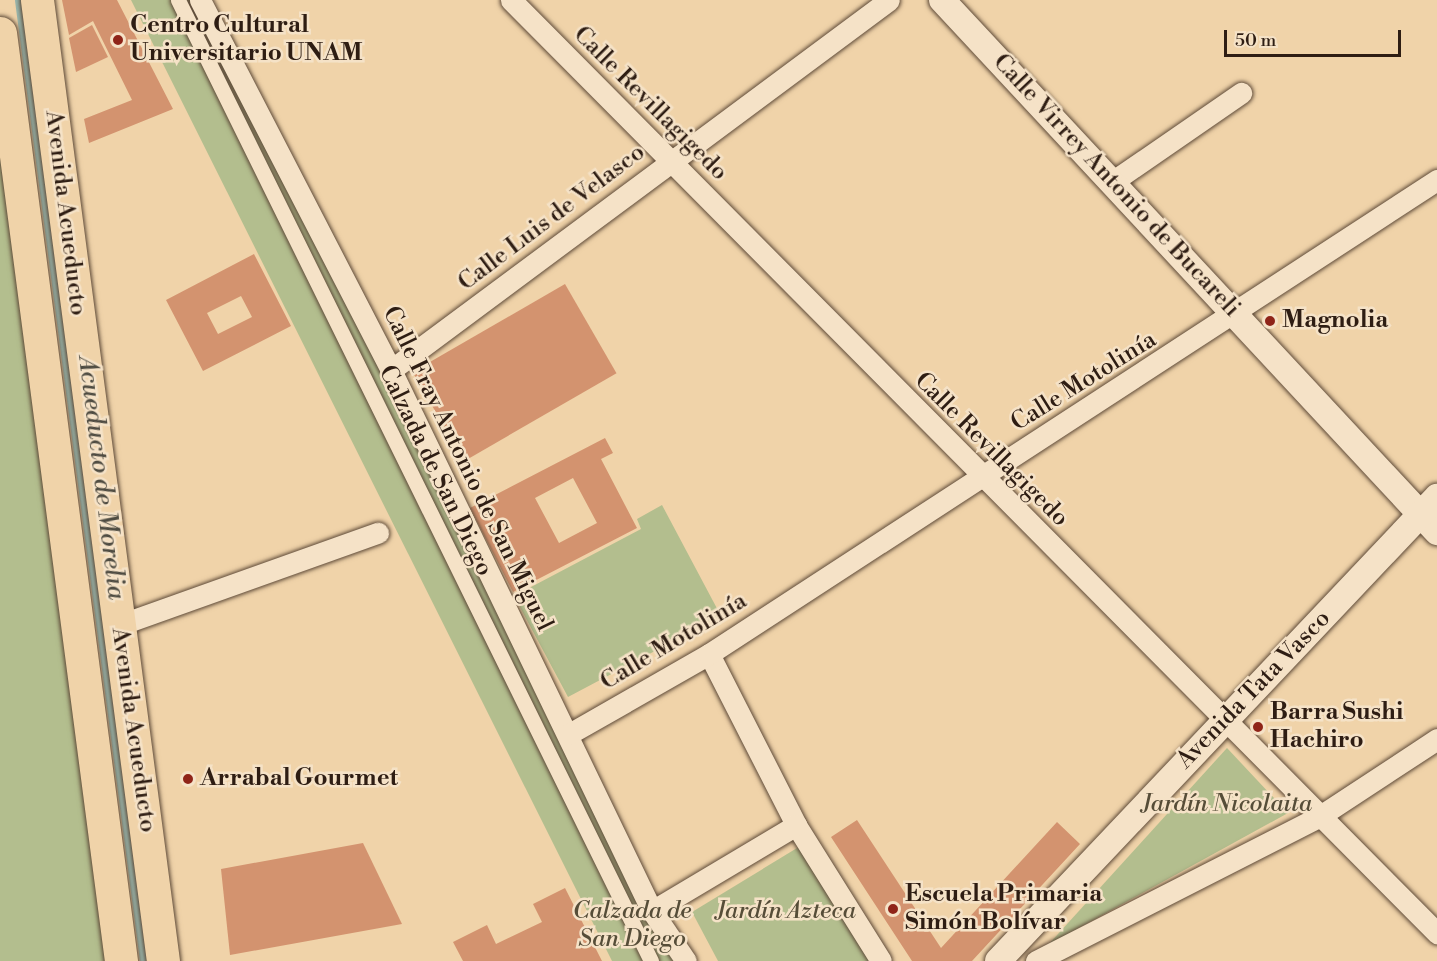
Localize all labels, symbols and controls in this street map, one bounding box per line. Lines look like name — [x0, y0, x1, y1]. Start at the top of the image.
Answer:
place label: Centro Cultural Universitario UNAM — [130, 12, 363, 68]
scale bar — [1227, 18, 1404, 56]
street label: Calle Revillagigedo — [567, 21, 733, 187]
text: 50 m — [1235, 29, 1276, 52]
marker: Centro Cultural Universitario UNAM — [111, 33, 125, 47]
street label: Calle Virrey Antonio de Bucareli — [986, 48, 1246, 324]
street label: Avenida Acueducto — [38, 109, 92, 317]
street label: Calle Luis de Velasco — [453, 138, 651, 298]
street label: Calle Fray Antonio de San Miguel — [376, 302, 558, 636]
place label: Magnolia — [1282, 307, 1388, 335]
marker: Magnolia — [1263, 314, 1277, 328]
street label: Calle Motolinía — [1006, 326, 1162, 438]
water label: Acueducto de Morelia — [71, 355, 131, 601]
street label: Calzada de San Diego — [372, 361, 498, 581]
street label: Calle Revillagigedo — [908, 367, 1074, 533]
street label: Calle Motolinía — [596, 587, 752, 697]
street label: Avenida Tata Vasco — [1171, 605, 1337, 775]
street label: Avenida Acueducto — [104, 626, 162, 834]
place label: Barra Sushi Hachiro — [1270, 699, 1403, 755]
marker: Barra Sushi Hachiro — [1251, 720, 1265, 734]
place label: Arrabal Gourmet — [200, 765, 398, 793]
marker: Arrabal Gourmet — [181, 772, 195, 786]
park label: Jardín Nicolaita — [1142, 791, 1312, 819]
place label: Escuela Primaria Simón Bolívar — [905, 881, 1102, 937]
park label: Calzada de San Diego — [573, 898, 691, 954]
park label: Jardín Azteca — [716, 898, 856, 926]
marker: Escuela Primaria Simón Bolívar — [886, 902, 900, 916]

